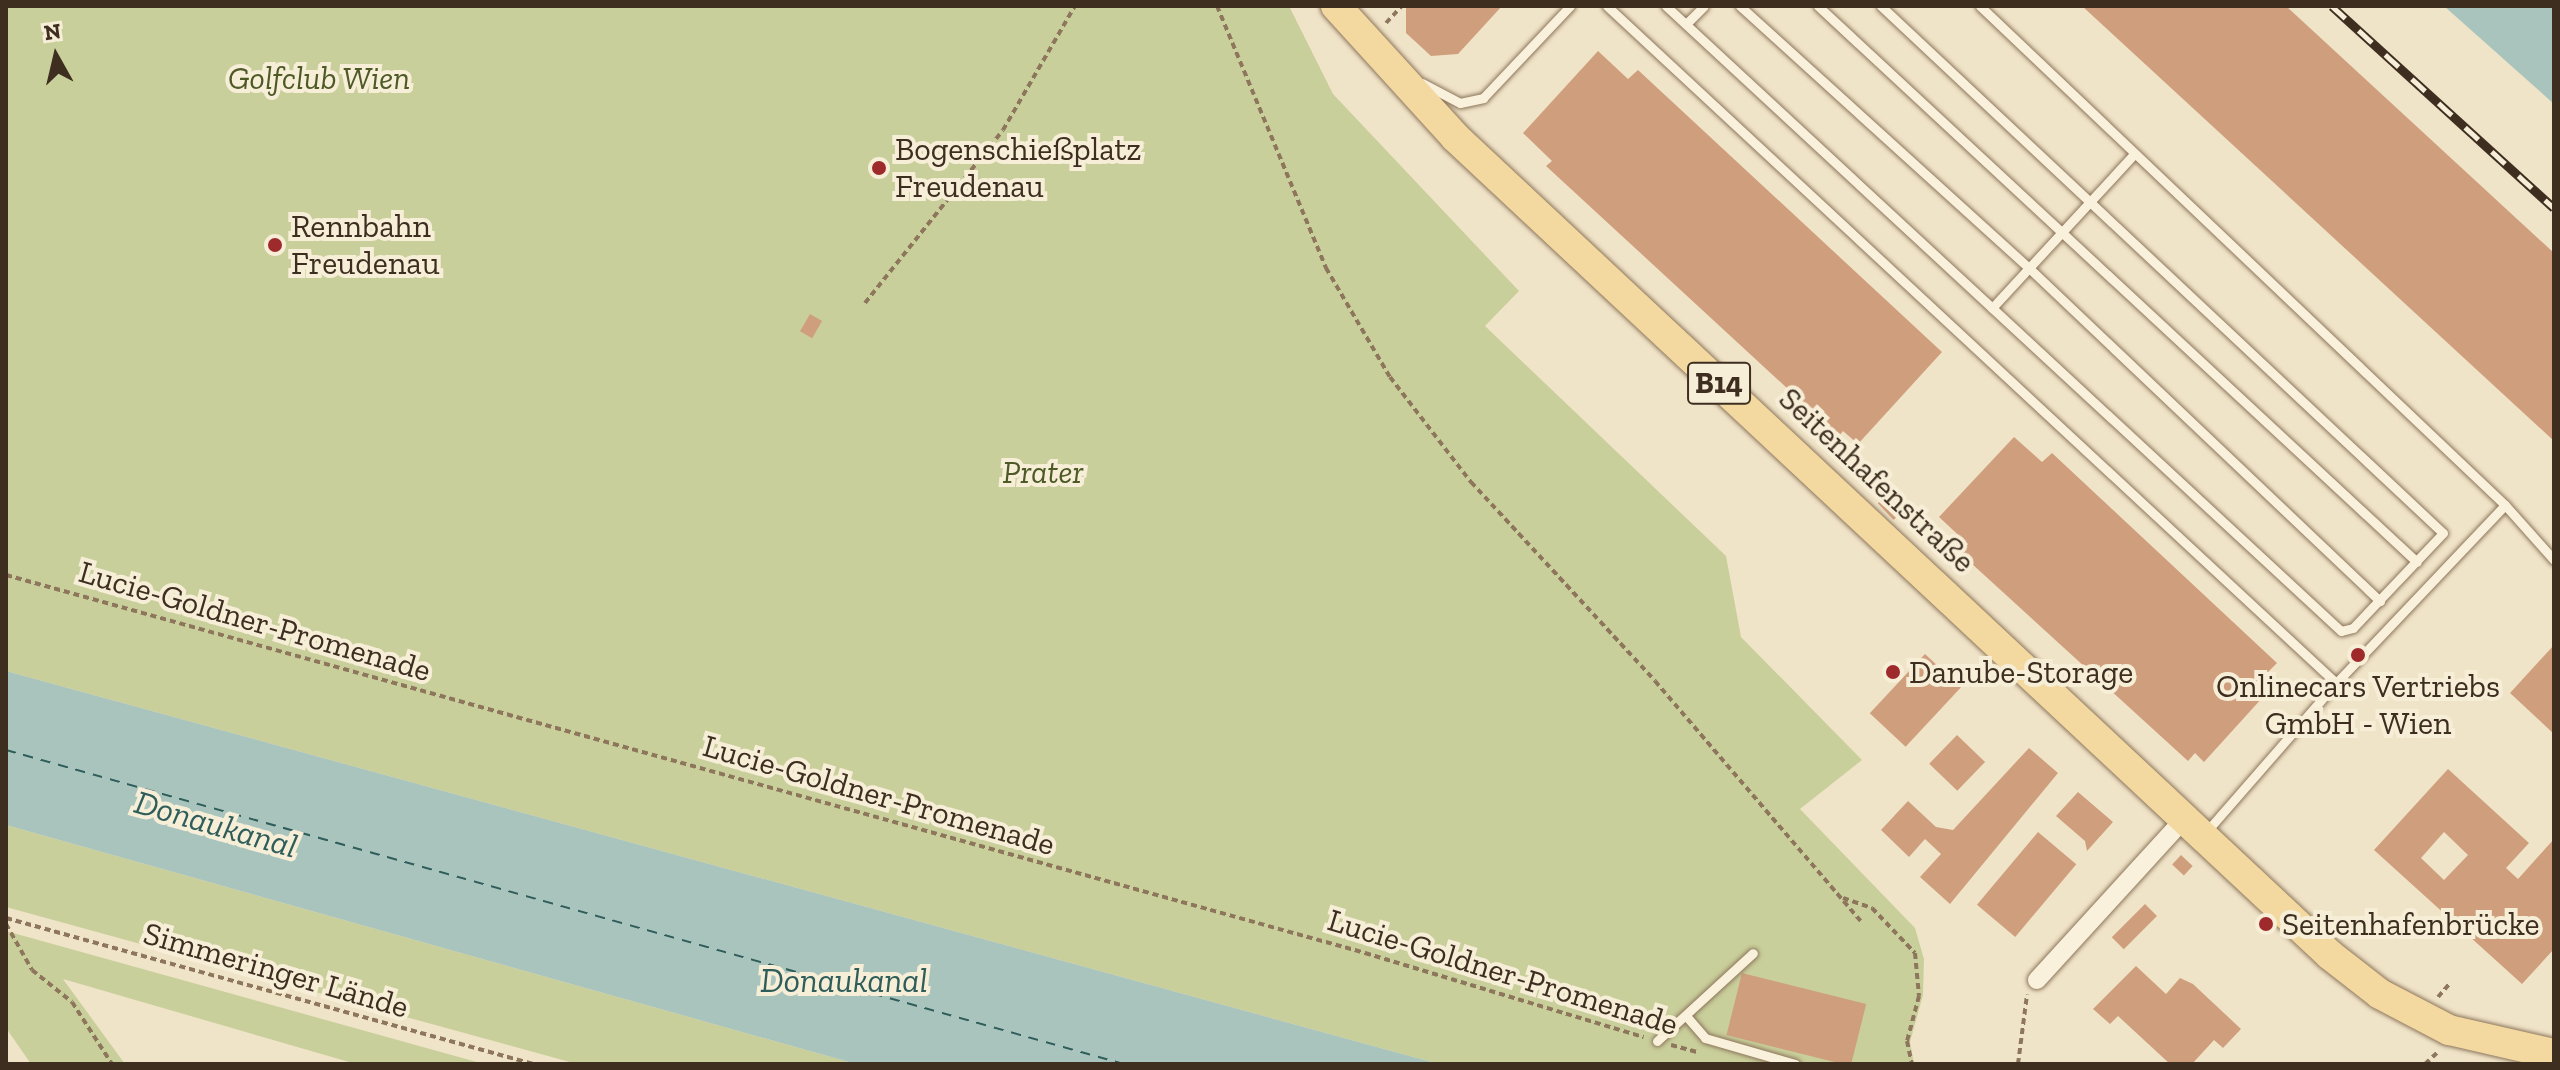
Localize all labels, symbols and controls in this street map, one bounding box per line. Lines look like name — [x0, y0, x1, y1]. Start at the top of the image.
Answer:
north arrow — [16, 16, 96, 96]
text: N — [42, 17, 63, 46]
park label: Golfclub Wien — [227, 59, 411, 97]
place label: Bogenschießplatz Freudenau — [895, 131, 1141, 206]
marker: Bogenschießplatz Freudenau — [870, 159, 888, 177]
place label: Rennbahn Freudenau — [291, 208, 440, 283]
marker: Rennbahn Freudenau — [266, 236, 284, 254]
road number: B14 — [1687, 357, 1751, 409]
street label: Seitenhafenstraße — [1771, 379, 1983, 581]
park label: Prater — [1003, 453, 1083, 491]
street label: Lucie-Goldner-Promenade — [75, 552, 435, 690]
marker: Onlinecars Vertriebs GmbH - Wien — [2349, 646, 2367, 664]
place label: Danube-Storage — [1909, 653, 2133, 691]
marker: Danube-Storage — [1884, 663, 1902, 681]
place label: Onlinecars Vertriebs GmbH - Wien — [2216, 668, 2500, 743]
street label: Lucie-Goldner-Promenade — [699, 726, 1059, 864]
water label: Donaukanal — [130, 781, 302, 867]
street label: Lucie-Goldner-Promenade — [1323, 900, 1683, 1044]
place label: Seitenhafenbrücke — [2282, 905, 2539, 943]
street label: Simmeringer Lände — [139, 914, 413, 1026]
marker: Seitenhafenbrücke — [2257, 915, 2275, 933]
water label: Donaukanal — [760, 961, 928, 1001]

